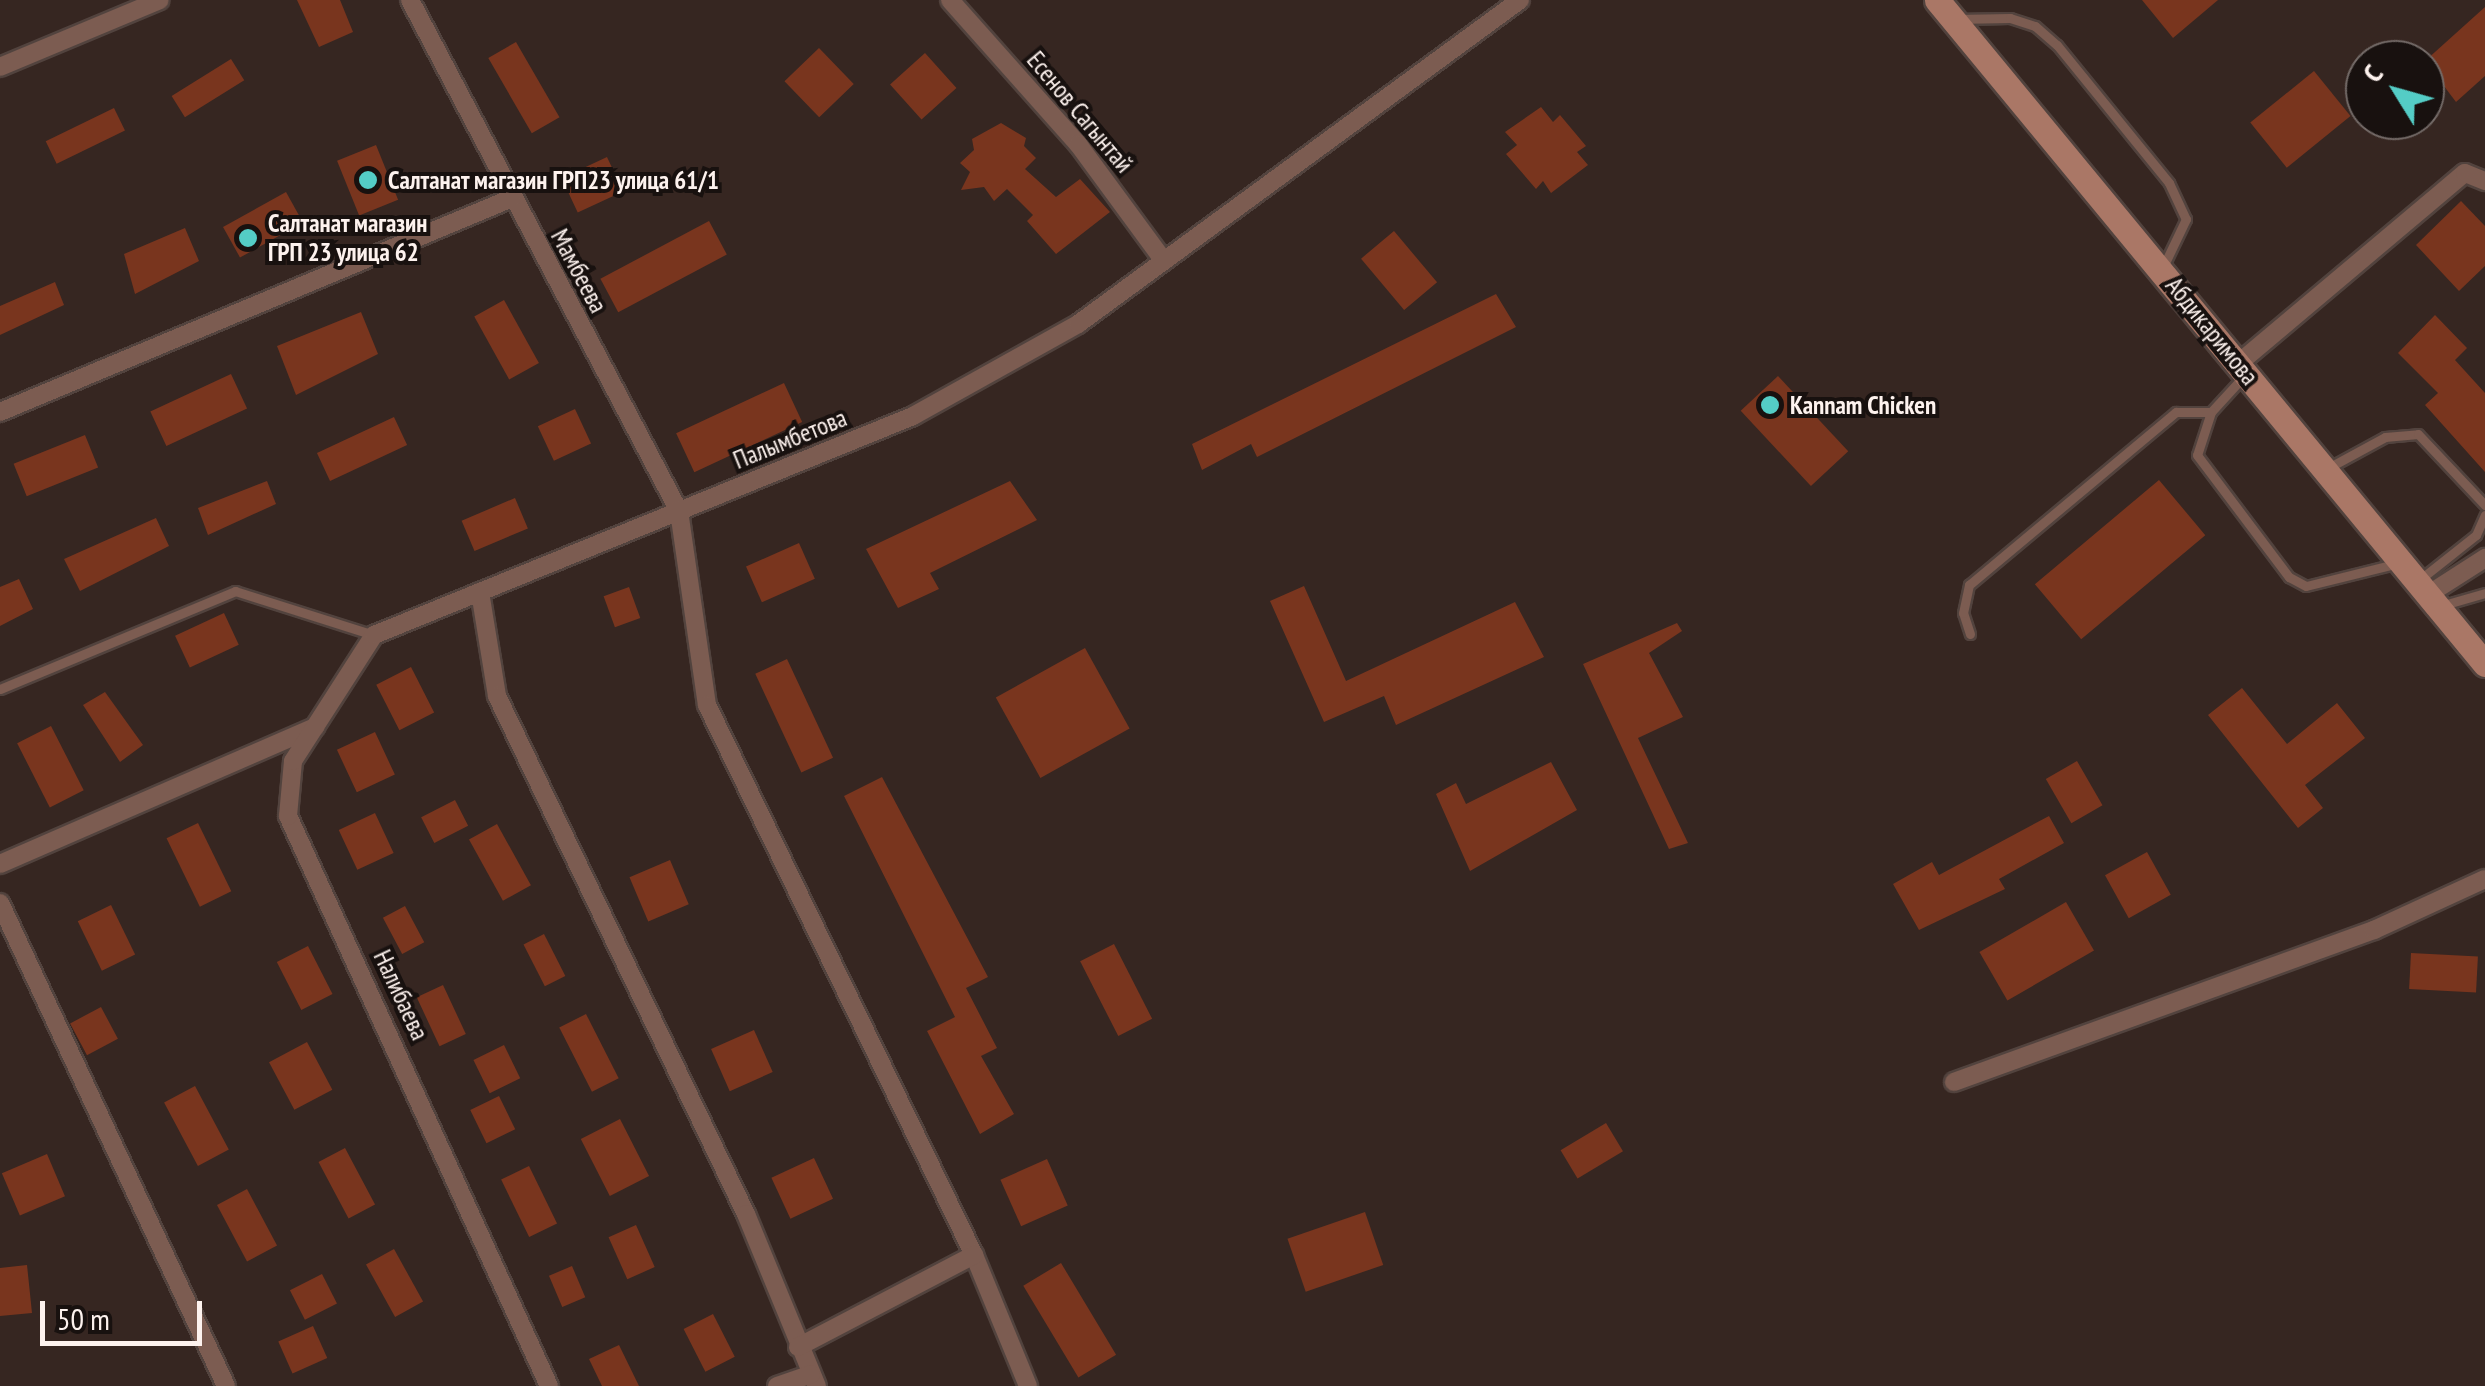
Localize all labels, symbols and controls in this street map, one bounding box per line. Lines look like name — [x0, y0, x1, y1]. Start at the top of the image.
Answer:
north arrow — [2345, 40, 2445, 140]
street label: Есенов Сагынтай — [1021, 45, 1139, 179]
text: С — [2354, 57, 2391, 89]
place label: Салтанат магазин ГРП23 улица 61/1 — [388, 165, 720, 195]
marker: Салтанат магазин ГРП23 улица 61/1 — [357, 169, 379, 191]
place label: Салтанат магазин ГРП 23 улица 62 — [268, 209, 428, 268]
street label: Мамбеева — [545, 224, 613, 318]
marker: Салтанат магазин ГРП 23 улица 62 — [237, 227, 259, 249]
street label: Абдикаримова — [2159, 271, 2265, 391]
place label: Kannam Chicken — [1790, 390, 1936, 420]
marker: Kannam Chicken — [1759, 394, 1781, 416]
street label: Палымбетова — [729, 403, 851, 475]
street label: Налибаева — [367, 945, 435, 1045]
scale bar — [45, 1281, 208, 1343]
text: 50 m — [57, 1299, 110, 1338]

